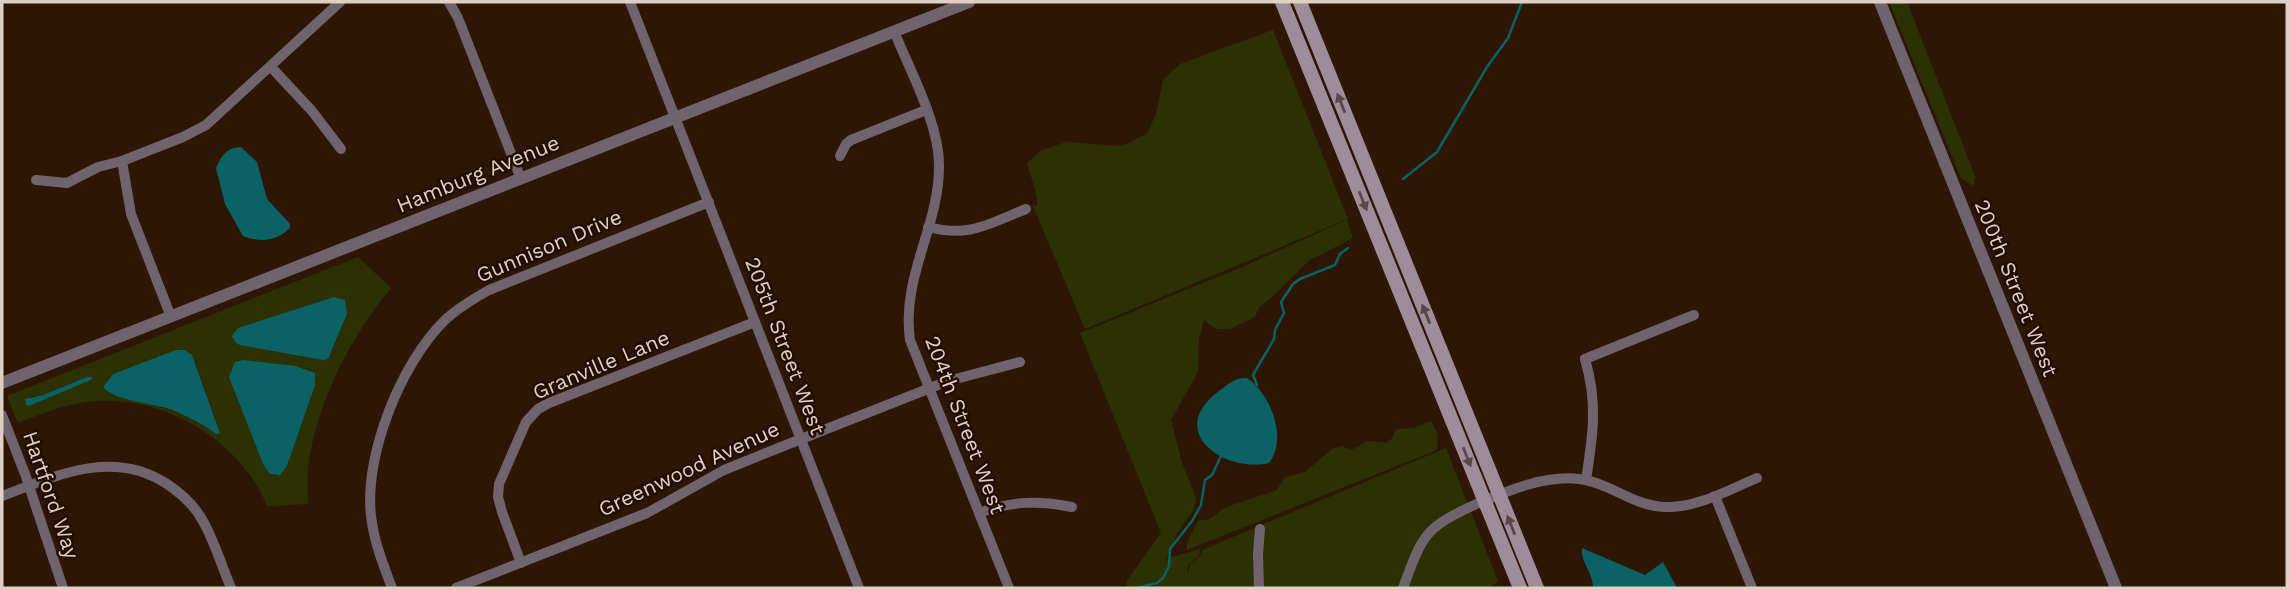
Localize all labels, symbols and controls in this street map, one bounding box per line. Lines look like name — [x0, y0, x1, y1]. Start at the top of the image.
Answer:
one-way arrow — [1335, 93, 1346, 114]
street label: Hamburg Avenue — [393, 130, 563, 218]
one-way arrow — [1357, 191, 1368, 212]
street label: 200th Street West — [1970, 196, 2063, 380]
street label: Gunnison Drive — [472, 204, 625, 287]
street label: 205th Street West — [740, 254, 831, 438]
one-way arrow — [1420, 304, 1432, 324]
street label: Granville Lane — [529, 324, 673, 405]
street label: 204th Street West — [920, 332, 1011, 517]
street label: Greenwood Avenue — [594, 416, 783, 521]
street label: Hartford Way — [18, 428, 85, 562]
one-way arrow — [1462, 447, 1473, 468]
one-way arrow — [1506, 514, 1517, 535]

